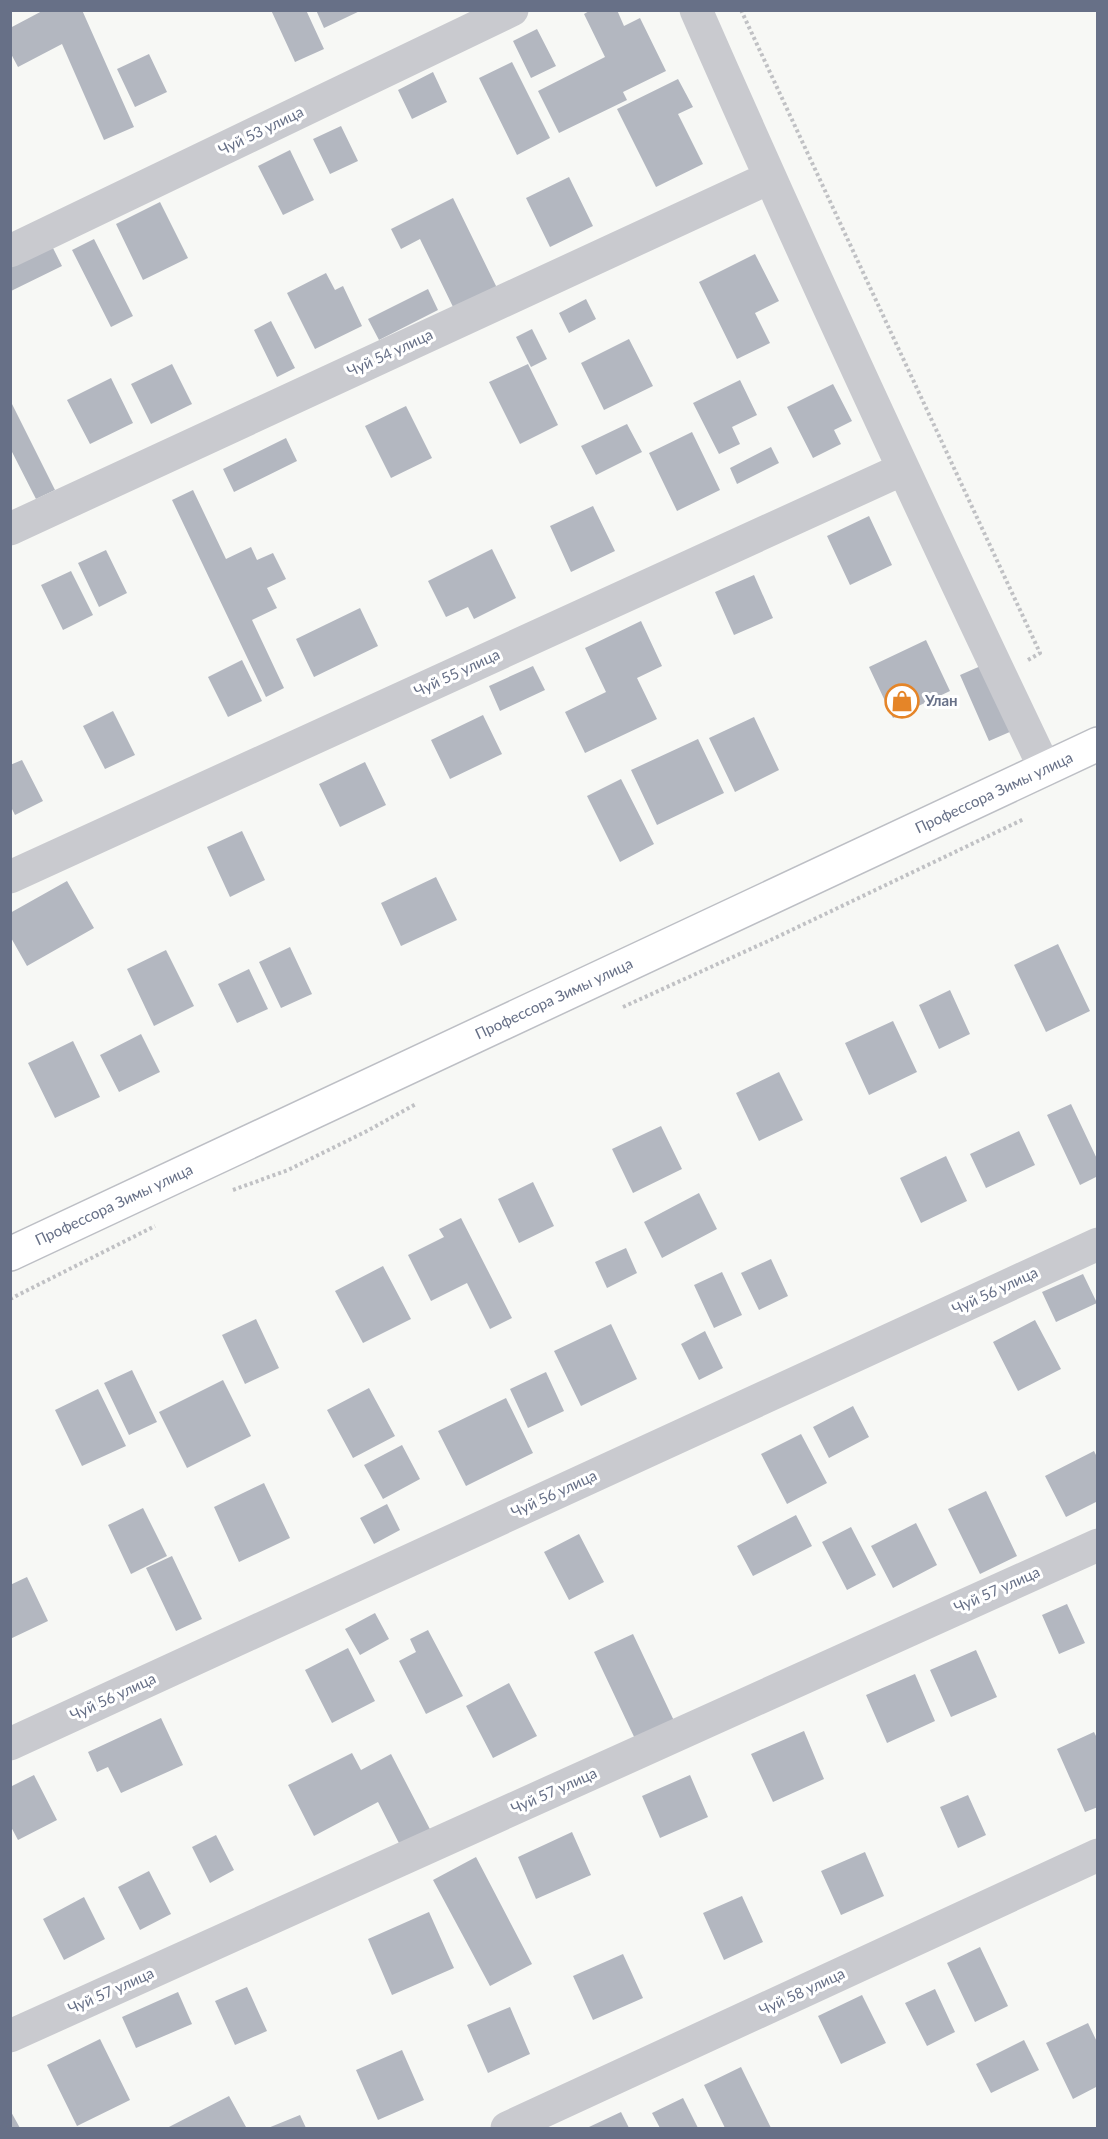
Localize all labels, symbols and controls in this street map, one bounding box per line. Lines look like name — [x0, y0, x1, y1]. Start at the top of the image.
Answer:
street label: Чуй 53 улица — [215, 102, 306, 158]
street label: Чуй 54 улица — [344, 324, 435, 380]
street label: Чуй 55 улица — [411, 644, 502, 700]
shop icon: Улан — [884, 683, 920, 719]
place label: Улан — [924, 691, 958, 709]
street label: Профессора Зимы улица — [912, 748, 1075, 837]
street label: Профессора Зимы улица — [472, 954, 635, 1043]
street label: Профессора Зимы улица — [32, 1160, 195, 1249]
street label: Чуй 56 улица — [949, 1262, 1040, 1318]
street label: Чуй 56 улица — [508, 1465, 599, 1521]
street label: Чуй 57 улица — [951, 1562, 1042, 1616]
street label: Чуй 56 улица — [67, 1668, 158, 1724]
street label: Чуй 57 улица — [508, 1763, 599, 1817]
street label: Чуй 57 улица — [65, 1963, 156, 2017]
street label: Чуй 58 улица — [756, 1963, 847, 2019]

